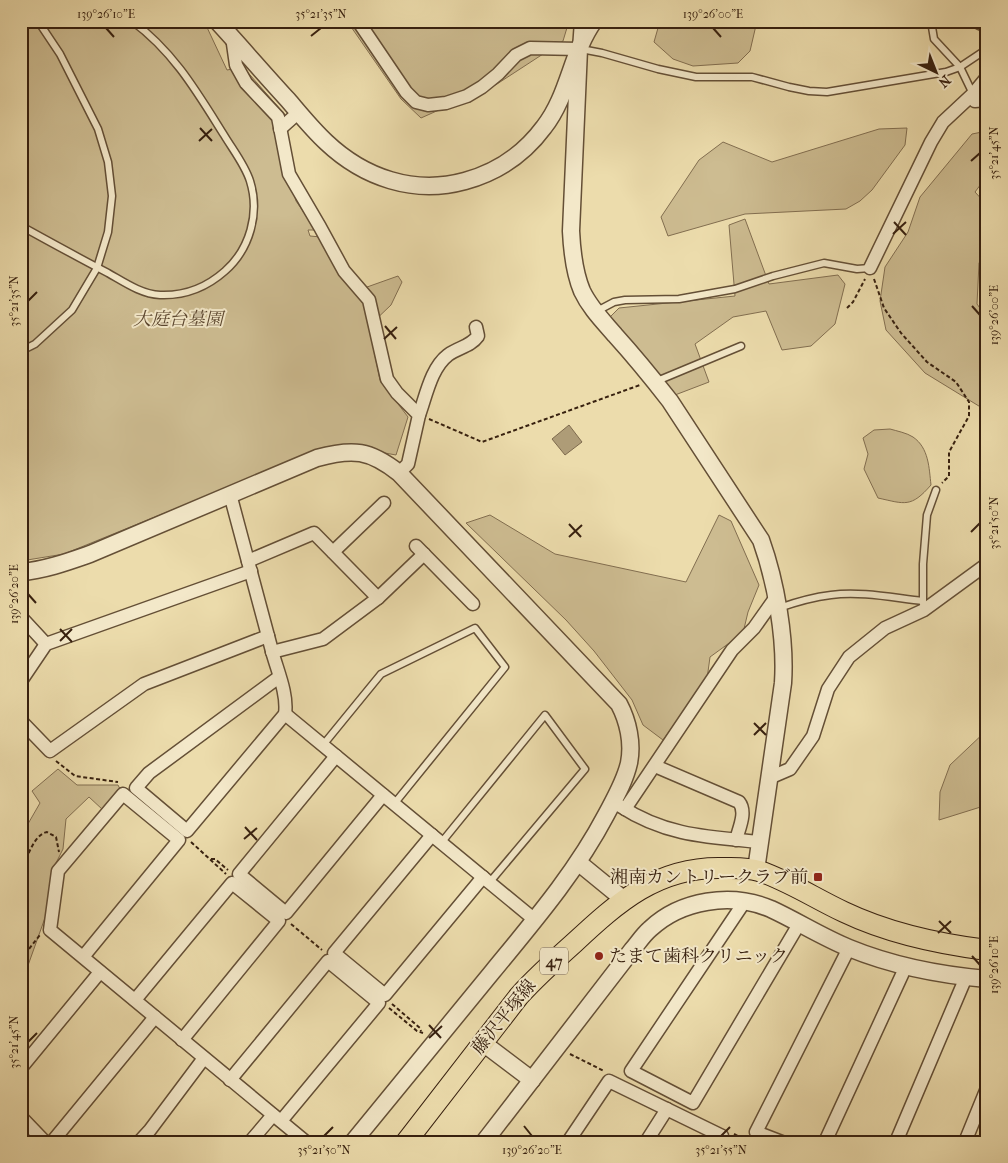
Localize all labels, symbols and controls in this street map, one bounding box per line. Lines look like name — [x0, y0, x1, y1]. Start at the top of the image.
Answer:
text: 139°26'10"E — [77, 7, 135, 21]
text: 35°21'35"N — [295, 7, 347, 21]
text: 139°26'00"E — [683, 7, 743, 21]
north arrow — [910, 48, 960, 98]
text: N — [935, 71, 954, 91]
text: 35°21'45"N — [987, 126, 1001, 180]
text: 35°21'35"N — [7, 275, 21, 327]
text: 139°26'00"E — [987, 285, 1001, 345]
park label: 大庭台墓園 — [133, 309, 226, 330]
text: 35°21'50"N — [987, 496, 1001, 550]
text: 139°26'20"E — [7, 564, 21, 624]
place label: 湘南カントリークラブ前 — [610, 867, 808, 888]
marker: 湘南カントリークラブ前 — [812, 871, 824, 883]
text: 139°26'10"E — [987, 936, 1001, 994]
place label: たまて歯科クリニック — [609, 946, 788, 967]
road number: 47 — [540, 948, 568, 974]
marker: たまて歯科クリニック — [593, 950, 605, 962]
street label: 藤沢平塚線 — [468, 975, 540, 1059]
text: 35°21'45"N — [7, 1015, 21, 1069]
text: 35°21'50"N — [297, 1143, 351, 1157]
text: 139°26'20"E — [502, 1143, 562, 1157]
text: 35°21'55"N — [695, 1143, 747, 1157]

